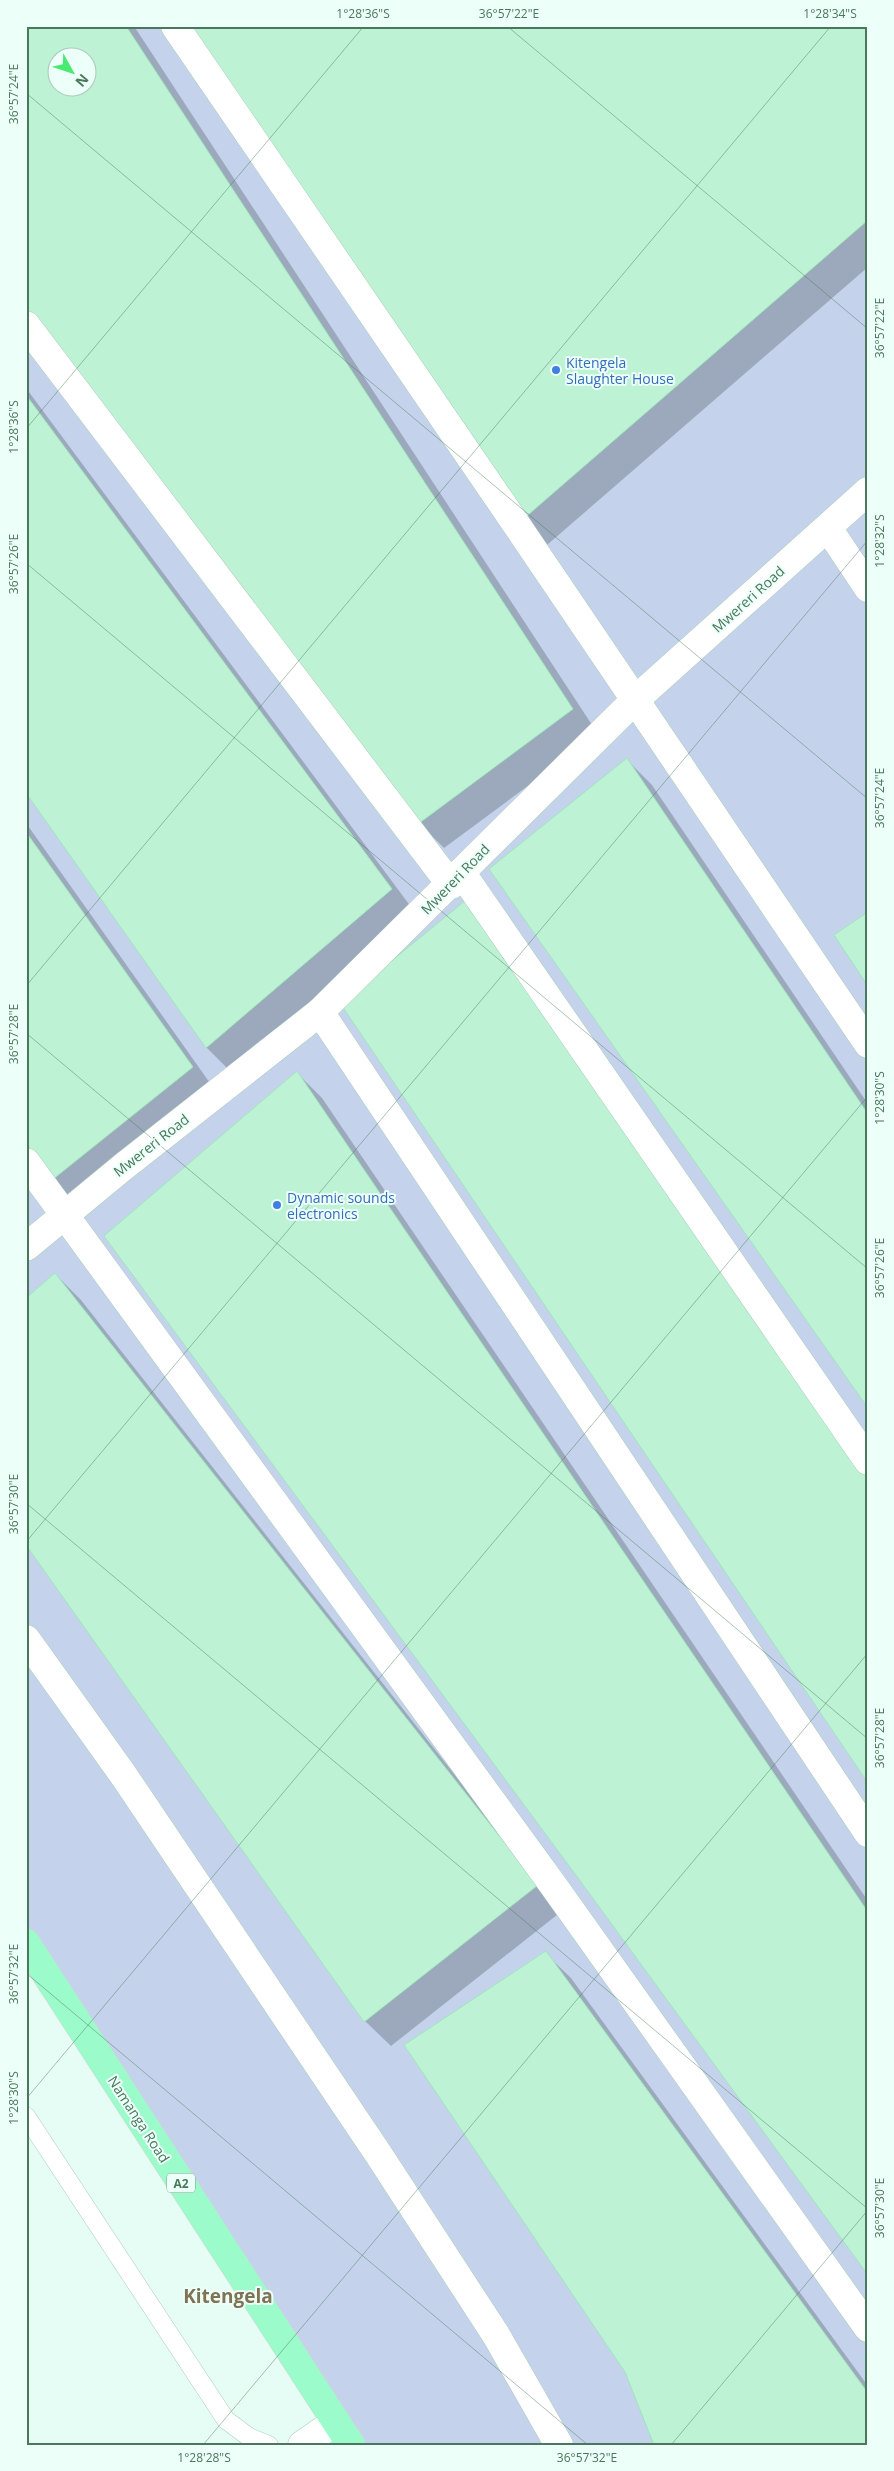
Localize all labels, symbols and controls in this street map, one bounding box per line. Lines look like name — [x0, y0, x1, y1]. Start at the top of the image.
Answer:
text: 1°28'36"S — [336, 5, 390, 22]
text: 36°57'22"E — [479, 5, 539, 22]
text: 1°28'34"S — [803, 5, 857, 22]
north arrow — [48, 48, 98, 98]
text: 36°57'24"E — [5, 64, 22, 124]
text: N — [71, 70, 93, 91]
text: 36°57'22"E — [871, 298, 888, 358]
place label: Kitengela Slaughter House — [566, 353, 674, 388]
marker: Kitengela Slaughter House — [550, 364, 562, 376]
text: 1°28'36"S — [5, 400, 22, 454]
text: 1°28'32"S — [871, 514, 888, 568]
text: 36°57'26"E — [5, 534, 22, 594]
street label: Mwereri Road — [708, 561, 788, 637]
text: 36°57'24"E — [871, 768, 888, 828]
street label: Mwereri Road — [416, 840, 494, 918]
text: 36°57'28"E — [5, 1004, 22, 1064]
text: 1°28'30"S — [871, 1071, 888, 1125]
street label: Mwereri Road — [109, 1109, 193, 1181]
place label: Dynamic sounds electronics — [287, 1188, 395, 1223]
marker: Dynamic sounds electronics — [271, 1199, 283, 1211]
text: 36°57'26"E — [871, 1238, 888, 1298]
text: 36°57'30"E — [5, 1474, 22, 1534]
text: 36°57'28"E — [871, 1708, 888, 1768]
text: 36°57'32"E — [5, 1944, 22, 2004]
text: 1°28'30"S — [5, 2071, 22, 2125]
street label: Namanga Road — [104, 2072, 174, 2166]
road number: A2 — [167, 2174, 195, 2192]
text: 36°57'30"E — [871, 2178, 888, 2238]
district label: Kitengela — [183, 2283, 273, 2309]
text: 1°28'28"S — [177, 2449, 231, 2466]
text: 36°57'32"E — [557, 2449, 617, 2466]

